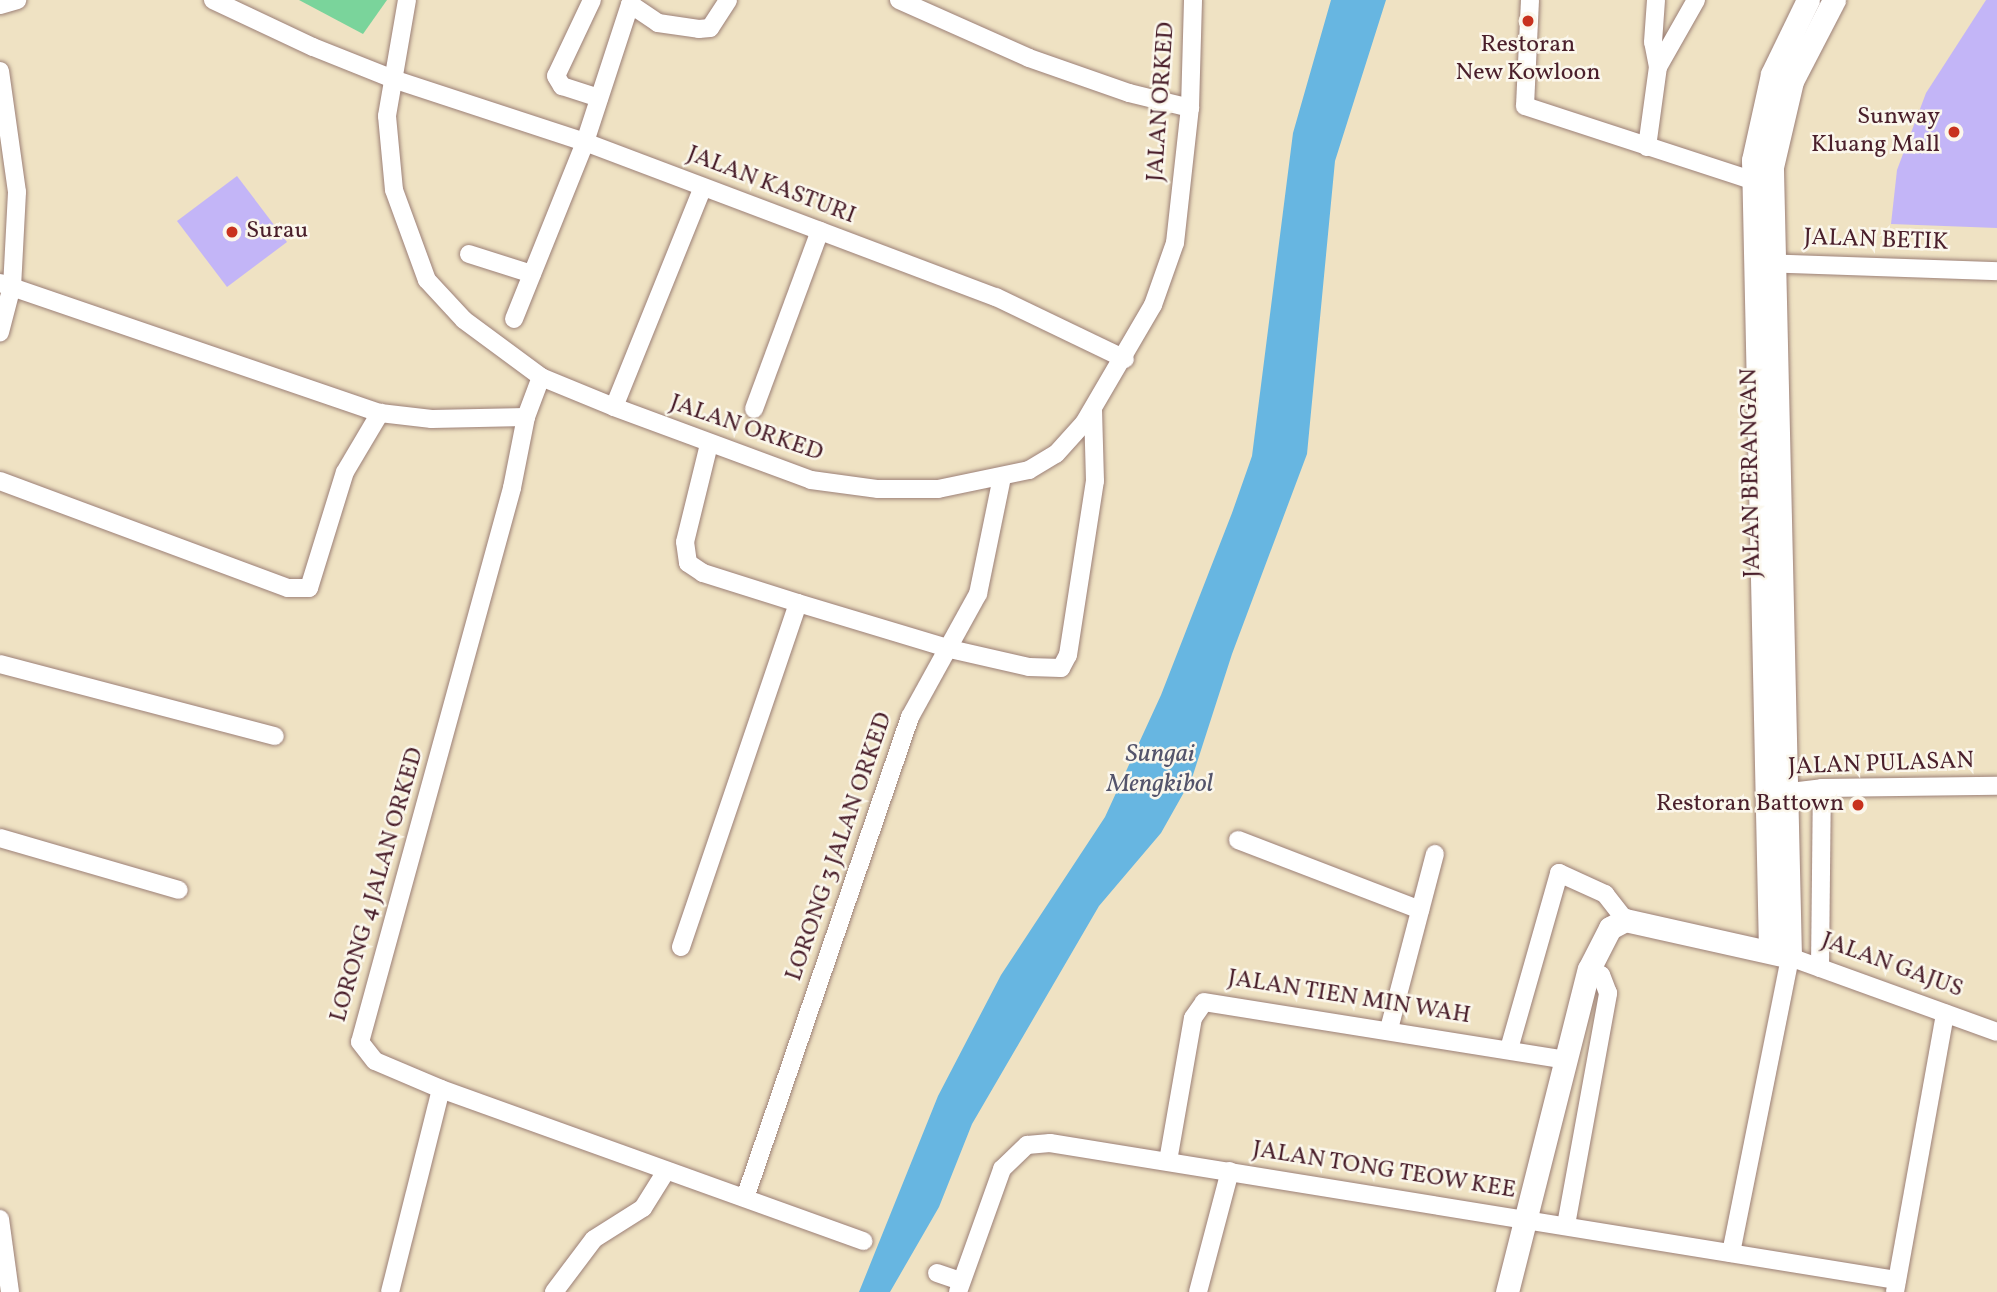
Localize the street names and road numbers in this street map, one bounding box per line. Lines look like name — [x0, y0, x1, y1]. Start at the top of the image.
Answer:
street label: JALAN ORKED — [1142, 21, 1182, 183]
street label: JALAN KASTURI — [683, 141, 859, 231]
street label: JALAN BETIK — [1803, 224, 1949, 258]
street label: JALAN BERANGAN — [1736, 368, 1768, 578]
street label: JALAN ORKED — [666, 389, 826, 469]
street label: LORONG 3 JALAN ORKED — [780, 709, 900, 985]
street label: LORONG 4 JALAN ORKED — [325, 744, 431, 1026]
street label: JALAN PULASAN — [1787, 747, 1975, 783]
street label: JALAN GAJUS — [1817, 927, 1967, 1005]
street label: JALAN TIEN MIN WAH — [1225, 964, 1473, 1032]
street label: JALAN TONG TEOW KEE — [1249, 1136, 1519, 1206]

